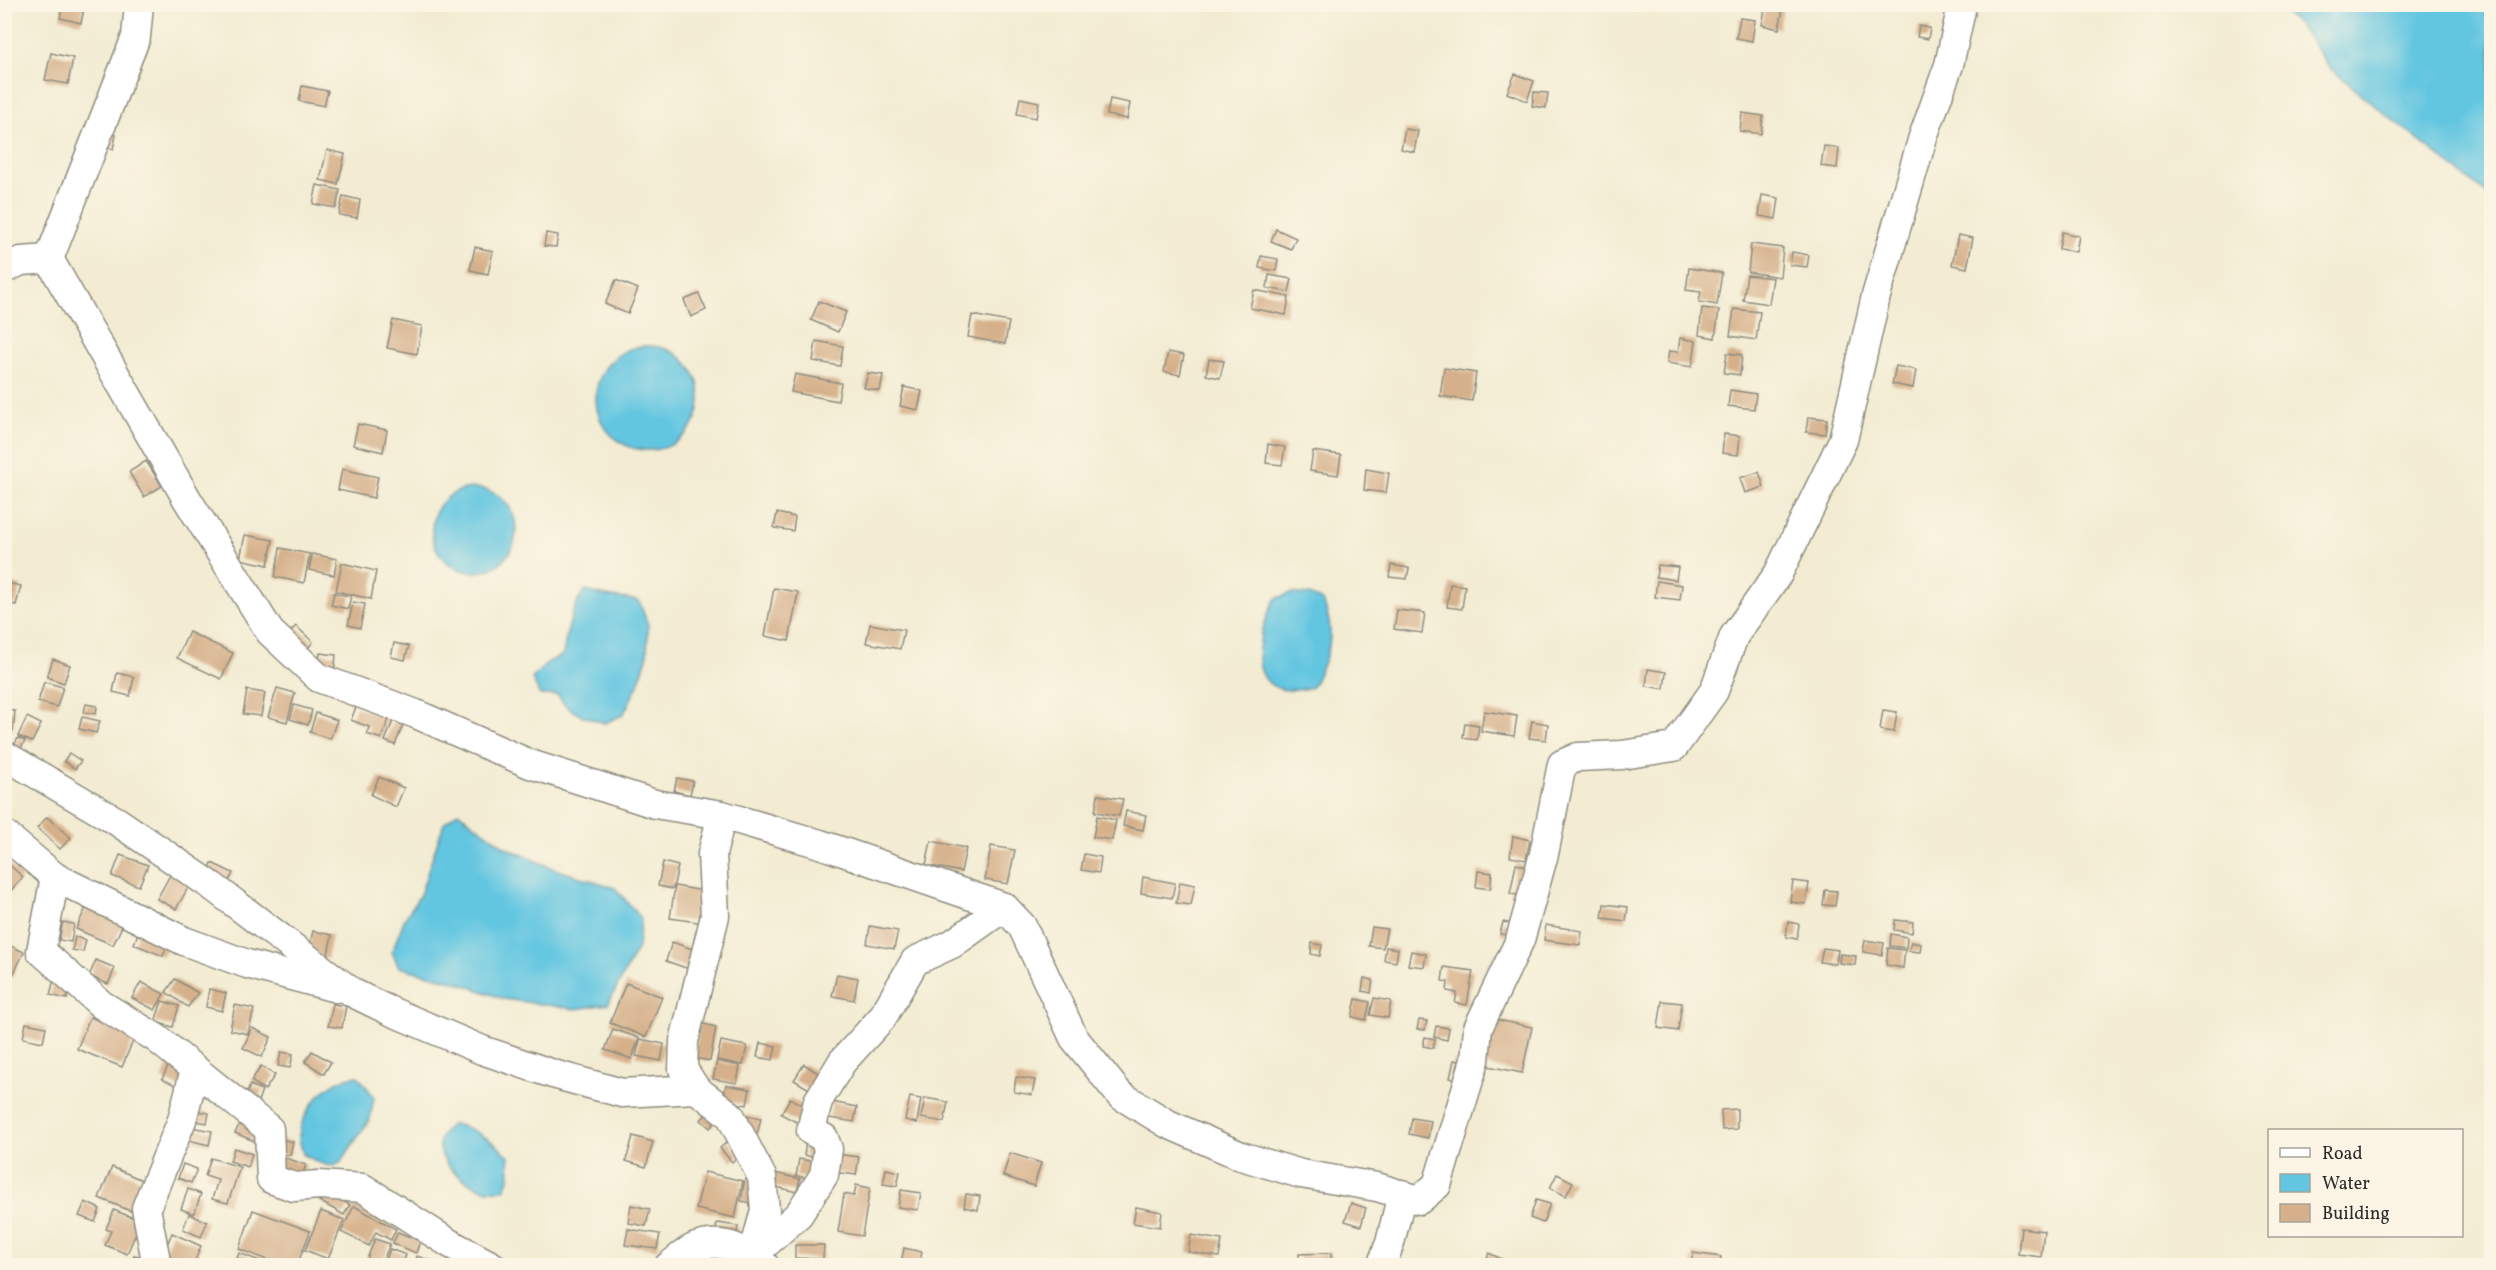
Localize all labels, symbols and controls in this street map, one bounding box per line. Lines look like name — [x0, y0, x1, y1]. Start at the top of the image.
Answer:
legend — [2268, 1129, 2463, 1237]
text: Road — [2322, 1142, 2363, 1167]
text: Water — [2322, 1172, 2370, 1197]
text: Building — [2322, 1202, 2390, 1227]

